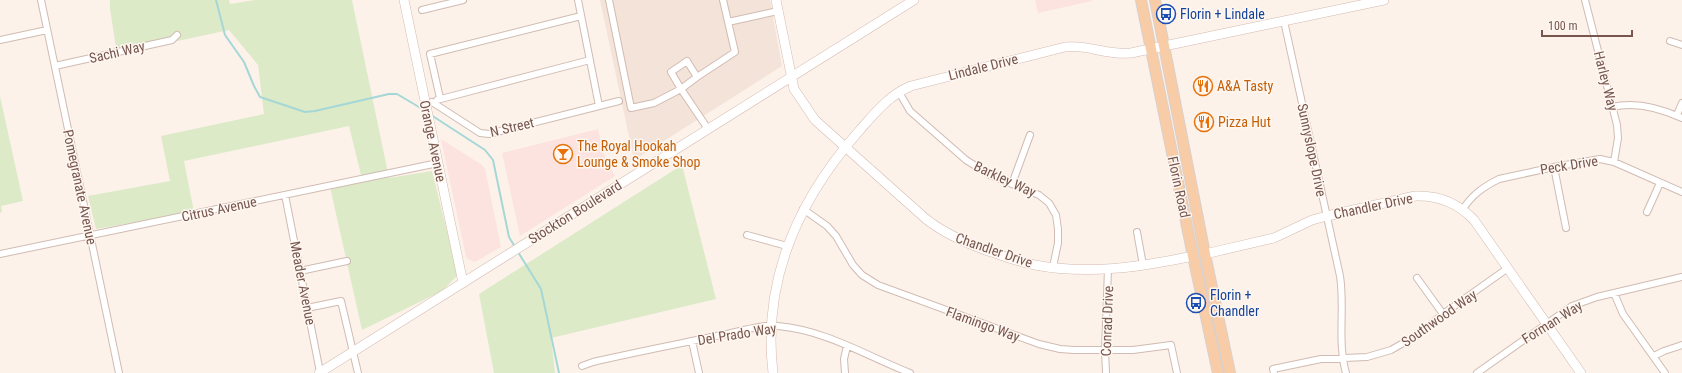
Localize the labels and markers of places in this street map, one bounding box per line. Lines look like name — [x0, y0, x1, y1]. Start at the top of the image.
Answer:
bus stop icon: Florin + Lindale — [1155, 3, 1177, 25]
place label: Florin + Lindale — [1180, 6, 1265, 22]
restaurant icon: A&A Tasty — [1192, 75, 1214, 97]
place label: A&A Tasty — [1217, 78, 1273, 94]
restaurant icon: Pizza Hut — [1193, 111, 1215, 133]
place label: Pizza Hut — [1218, 114, 1271, 130]
place label: The Royal Hookah Lounge & Smoke Shop — [577, 138, 701, 170]
bar icon: The Royal Hookah Lounge & Smoke Shop — [552, 143, 574, 165]
place label: Florin + Chandler — [1210, 287, 1259, 319]
bus stop icon: Florin + Chandler — [1185, 292, 1207, 314]

